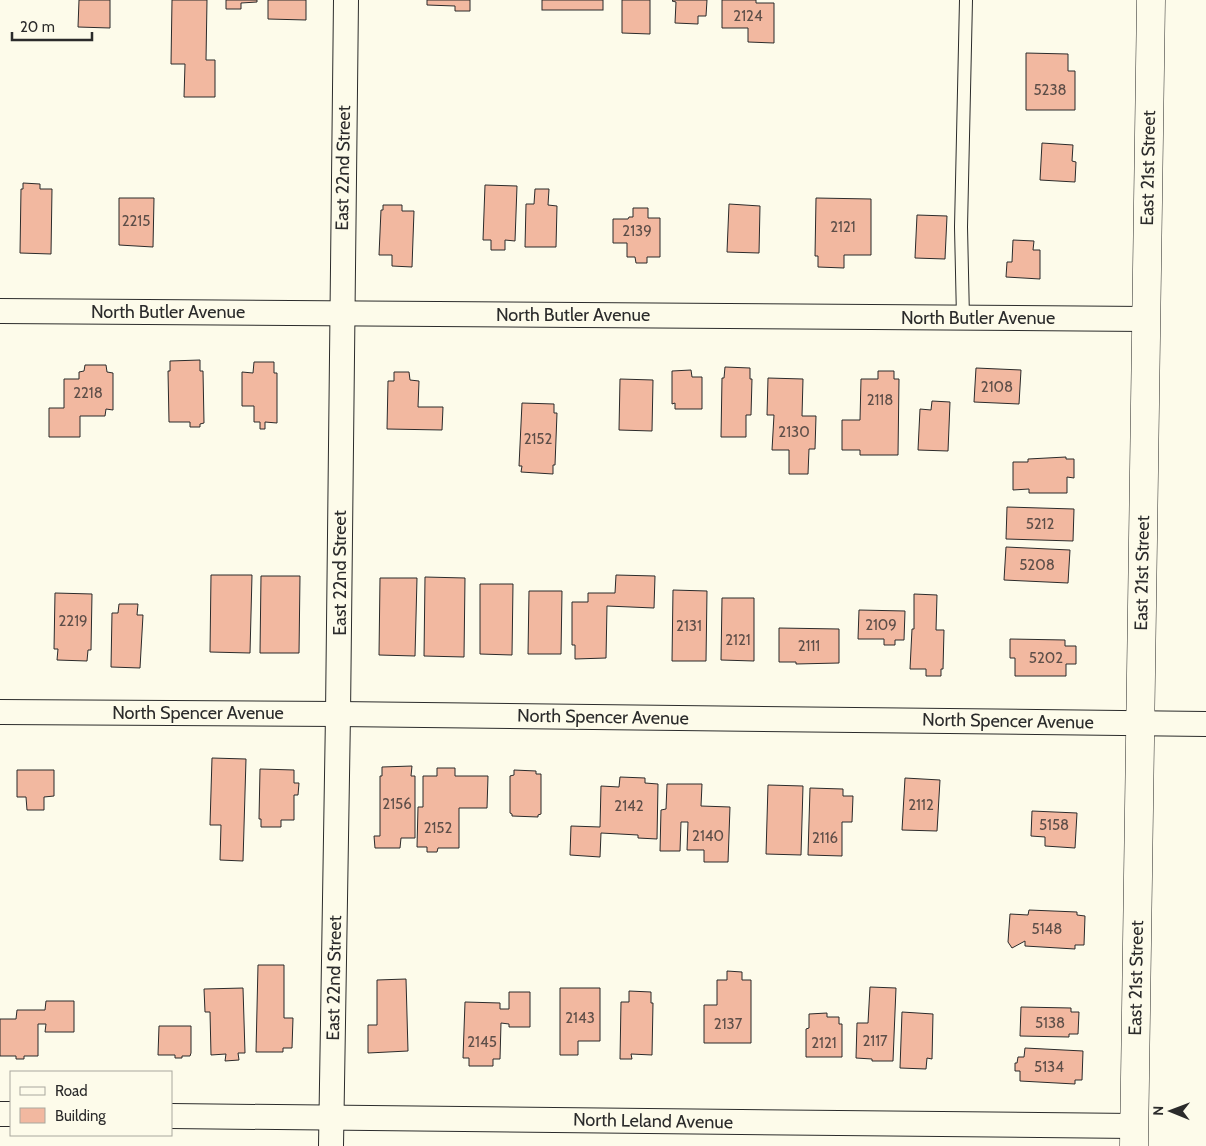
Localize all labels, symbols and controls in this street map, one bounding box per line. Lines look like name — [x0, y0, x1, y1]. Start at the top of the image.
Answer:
house number: 2124 — [733, 7, 763, 25]
scale bar — [12, 10, 92, 42]
text: 20 m — [20, 18, 55, 36]
house number: 5238 — [1033, 81, 1067, 99]
street label: East 22nd Street — [331, 105, 355, 231]
street label: East 21st Street — [1136, 110, 1160, 226]
house number: 2215 — [122, 212, 150, 230]
house number: 2121 — [830, 218, 856, 236]
house number: 2139 — [622, 222, 652, 240]
street label: North Butler Avenue — [91, 301, 245, 323]
street label: North Butler Avenue — [496, 304, 650, 326]
street label: North Butler Avenue — [901, 307, 1055, 329]
house number: 2108 — [981, 378, 1013, 396]
house number: 2218 — [73, 384, 103, 402]
house number: 2118 — [867, 391, 893, 409]
house number: 2130 — [778, 423, 810, 441]
house number: 2152 — [524, 430, 552, 448]
street label: East 22nd Street — [329, 510, 351, 636]
house number: 5212 — [1026, 515, 1054, 533]
street label: East 21st Street — [1130, 515, 1154, 631]
house number: 5208 — [1019, 556, 1055, 574]
house number: 2219 — [58, 612, 88, 630]
house number: 2109 — [865, 616, 897, 634]
house number: 2131 — [676, 617, 702, 635]
house number: 2121 — [725, 631, 751, 649]
house number: 2111 — [798, 637, 820, 655]
house number: 5202 — [1029, 649, 1063, 667]
street label: North Spencer Avenue — [112, 702, 284, 724]
street label: North Spencer Avenue — [517, 705, 689, 729]
street label: North Spencer Avenue — [922, 709, 1094, 733]
house number: 2156 — [382, 795, 412, 813]
house number: 2112 — [908, 796, 934, 814]
house number: 2142 — [614, 797, 644, 815]
house number: 5158 — [1039, 816, 1069, 834]
house number: 2152 — [424, 819, 452, 837]
house number: 2140 — [692, 827, 724, 845]
house number: 2116 — [812, 829, 838, 847]
street label: East 22nd Street — [322, 915, 346, 1041]
house number: 5148 — [1032, 920, 1062, 938]
street label: East 21st Street — [1124, 920, 1148, 1036]
house number: 2143 — [565, 1009, 595, 1027]
house number: 5138 — [1035, 1014, 1065, 1032]
house number: 2137 — [714, 1015, 743, 1033]
house number: 2117 — [862, 1032, 888, 1050]
house number: 2145 — [467, 1033, 497, 1051]
house number: 2121 — [811, 1034, 837, 1052]
house number: 5134 — [1034, 1058, 1064, 1076]
legend — [10, 1071, 172, 1136]
text: Road — [55, 1082, 88, 1100]
north arrow — [1146, 1086, 1196, 1136]
text: N — [1149, 1106, 1167, 1116]
text: Building — [55, 1107, 106, 1125]
street label: North Leland Avenue — [573, 1109, 733, 1133]

